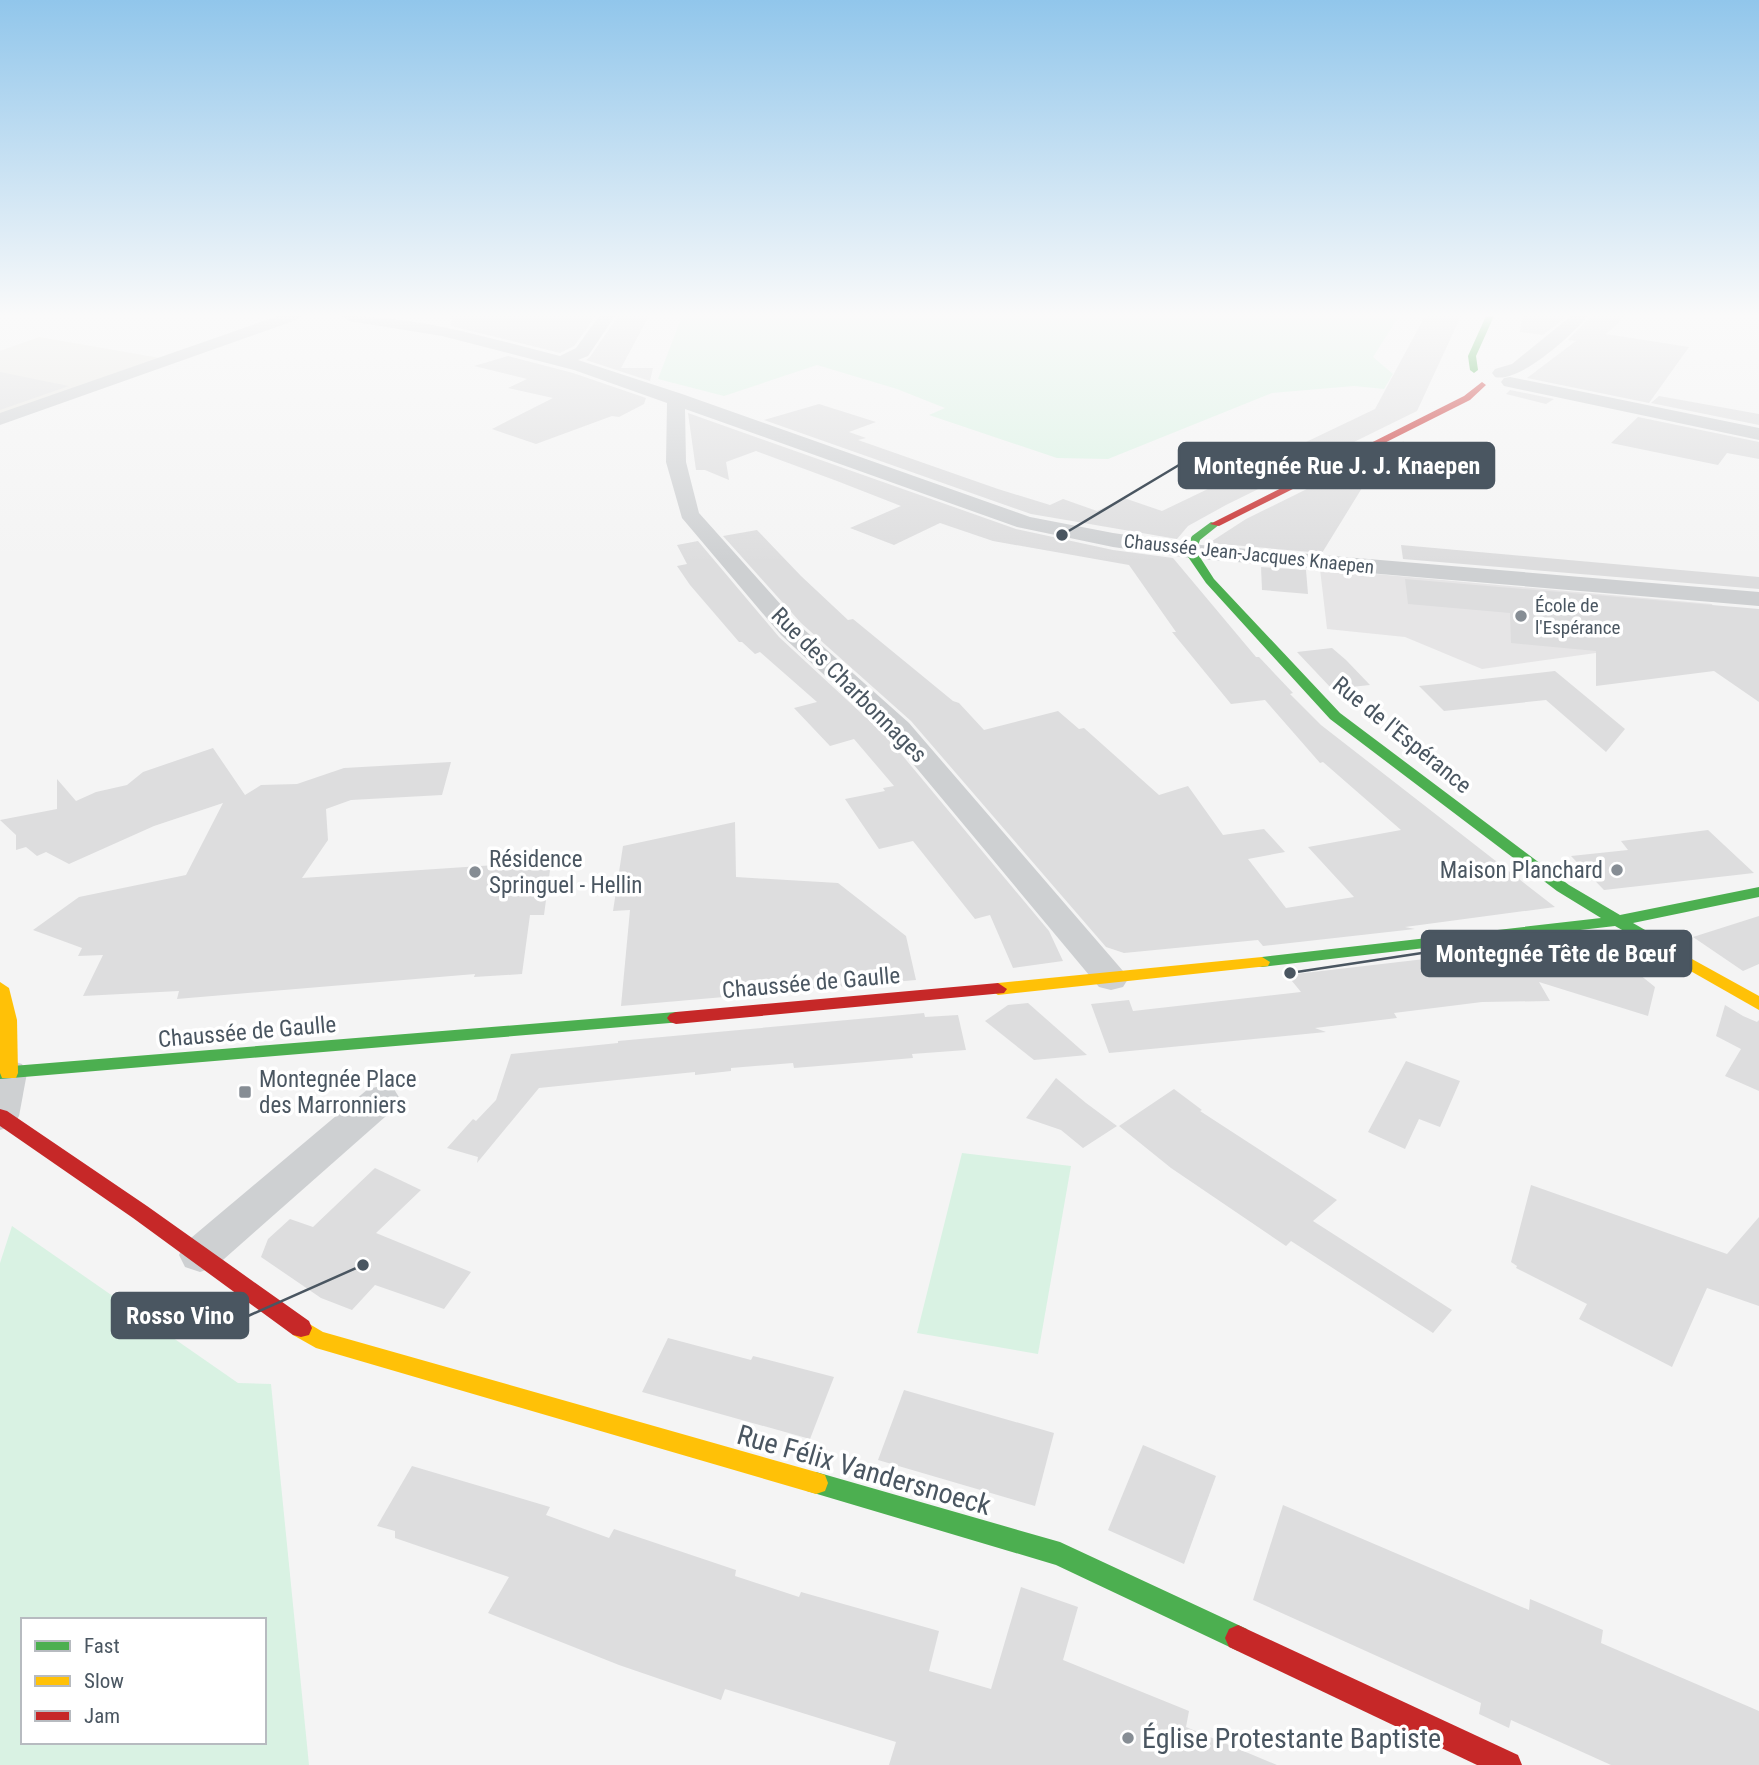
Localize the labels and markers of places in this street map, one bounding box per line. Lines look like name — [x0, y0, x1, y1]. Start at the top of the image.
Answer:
callout: Montegnée Rue J. J. Knaepen — [1179, 443, 1494, 488]
place label: École de l'Espérance — [1535, 594, 1621, 639]
marker: École de l'Espérance — [1513, 608, 1529, 624]
place label: Résidence Springuel - Hellin — [489, 846, 643, 899]
place label: Maison Planchard — [1440, 857, 1603, 884]
marker: Maison Planchard — [1609, 862, 1625, 878]
marker: Résidence Springuel - Hellin — [467, 864, 483, 880]
callout: Montegnée Tête de Bœuf — [1422, 931, 1691, 976]
place label: Montegnée Place des Marronniers — [259, 1066, 416, 1119]
marker: Montegnée Place des Marronniers — [237, 1084, 253, 1100]
callout: Rosso Vino — [112, 1293, 248, 1338]
place label: Église Protestante Baptiste — [1142, 1722, 1441, 1755]
marker: Église Protestante Baptiste — [1120, 1730, 1136, 1746]

